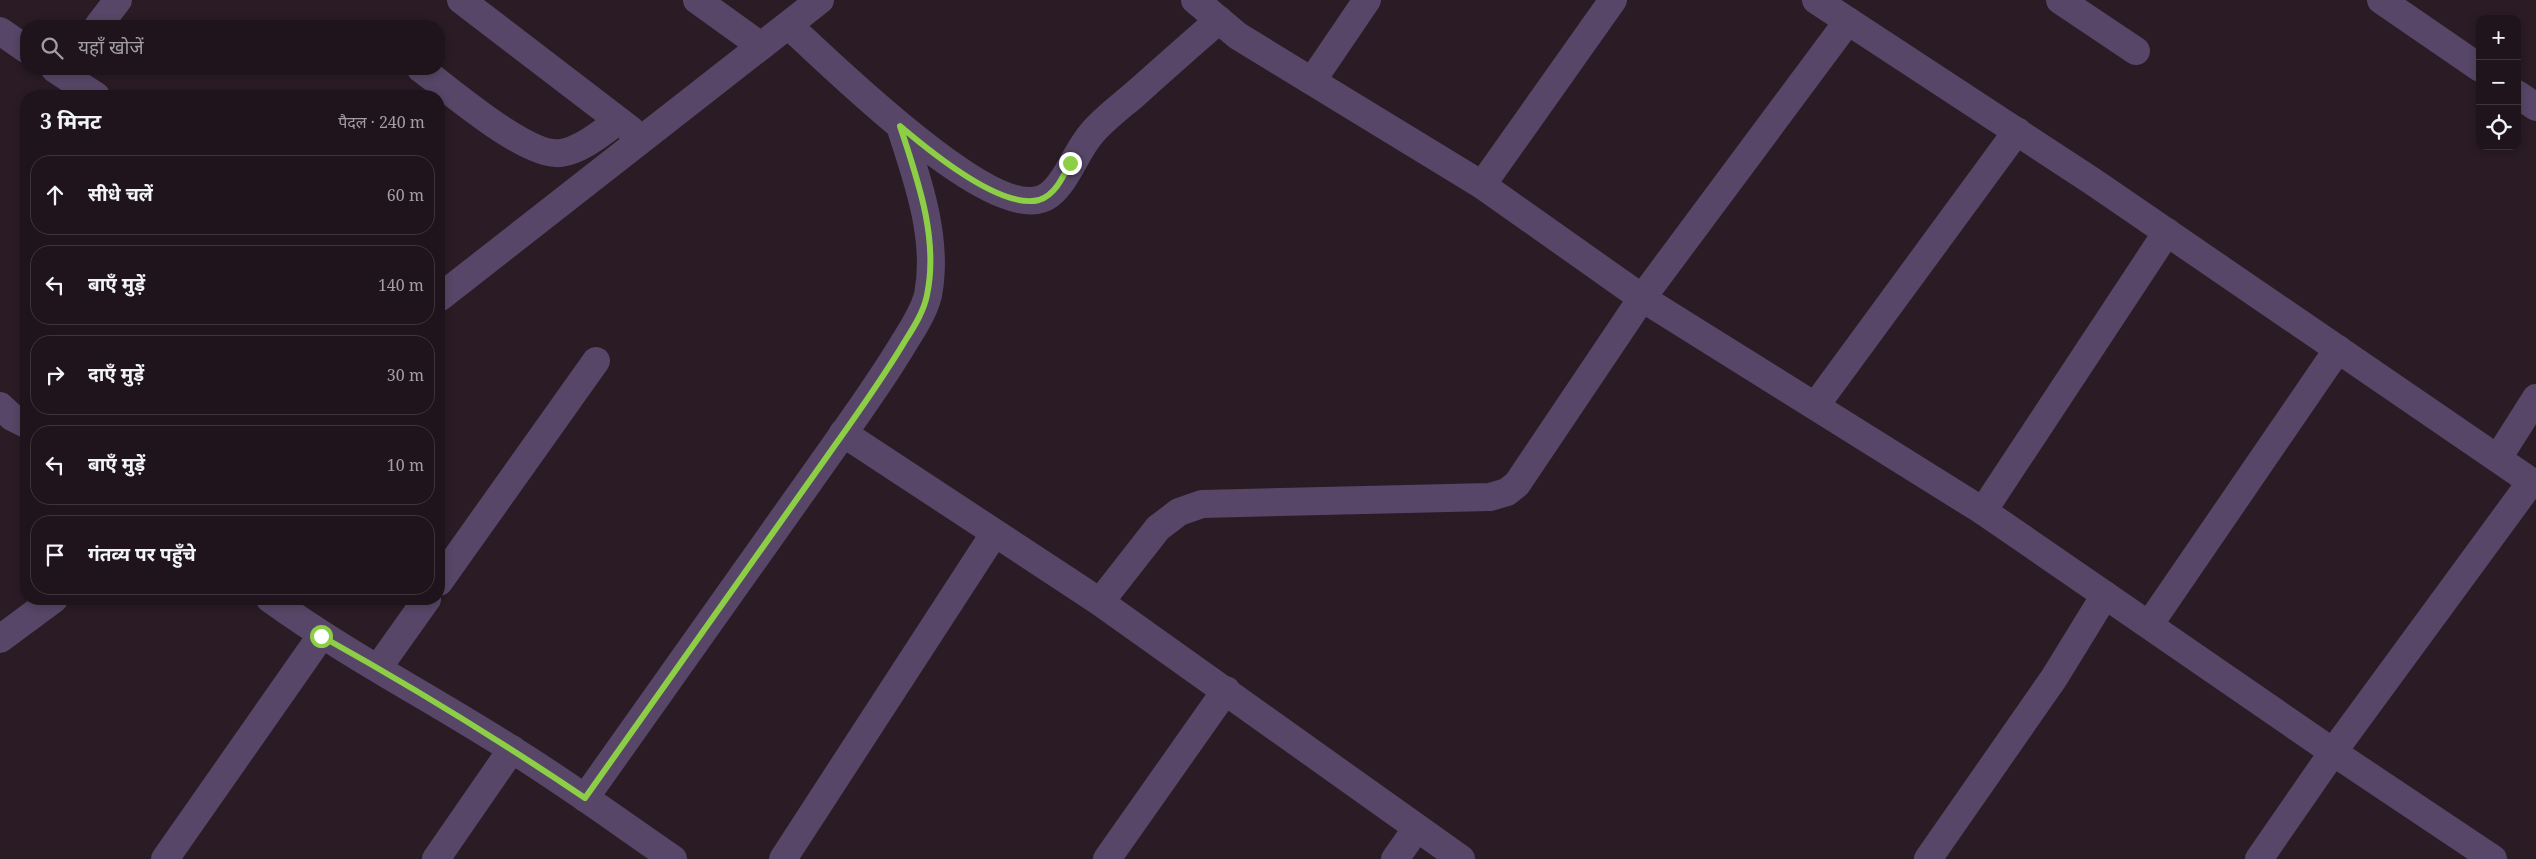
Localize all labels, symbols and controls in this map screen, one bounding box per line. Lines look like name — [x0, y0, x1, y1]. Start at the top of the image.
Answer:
map controls — [2476, 15, 2521, 150]
button: + — [2476, 15, 2521, 60]
search box — [20, 20, 445, 75]
icon: search — [38, 34, 66, 62]
text: यहाँ खोजें — [78, 34, 144, 60]
button: − — [2476, 60, 2521, 105]
button: locate — [2476, 105, 2521, 150]
text: 3 मिनट — [40, 107, 101, 135]
text: पैदल · 240 m — [338, 111, 425, 133]
route end — [1059, 152, 1082, 175]
icon: ahead — [41, 181, 69, 209]
text: सीधे चलें — [88, 181, 153, 207]
text: 60 m — [387, 184, 424, 206]
icon: left — [41, 271, 69, 299]
text: बाएँ मुड़ें — [88, 271, 145, 297]
text: 140 m — [378, 274, 424, 296]
icon: right — [41, 361, 69, 389]
text: दाएँ मुड़ें — [88, 361, 144, 387]
text: 30 m — [387, 364, 424, 386]
icon: left — [41, 451, 69, 479]
text: बाएँ मुड़ें — [88, 451, 145, 477]
text: 10 m — [387, 454, 424, 476]
icon: arrive — [41, 541, 69, 569]
text: गंतव्य पर पहुँचे — [88, 541, 196, 567]
route start — [310, 625, 333, 648]

